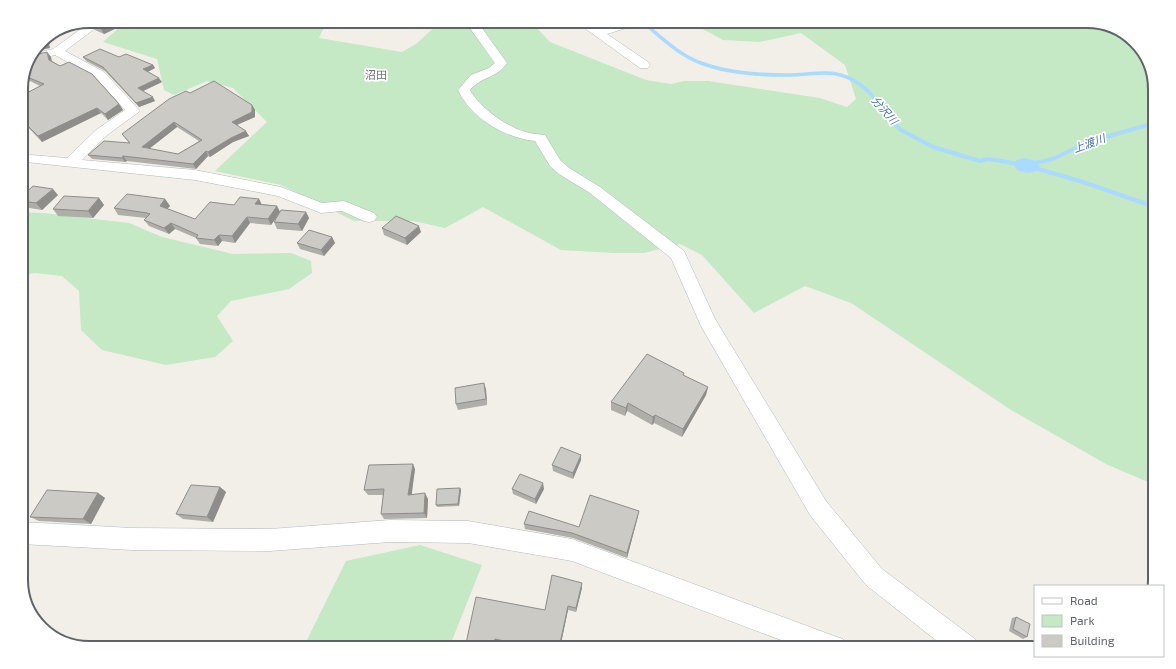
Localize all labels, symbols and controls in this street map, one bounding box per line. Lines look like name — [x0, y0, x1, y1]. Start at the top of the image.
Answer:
district label: 沼田 — [365, 68, 387, 81]
water label: 分沢川 — [869, 93, 901, 127]
water label: 上渡川 — [1071, 131, 1108, 155]
legend — [1034, 585, 1164, 657]
text: Road — [1070, 593, 1098, 607]
text: Park — [1070, 613, 1095, 627]
text: Building — [1070, 633, 1115, 647]

